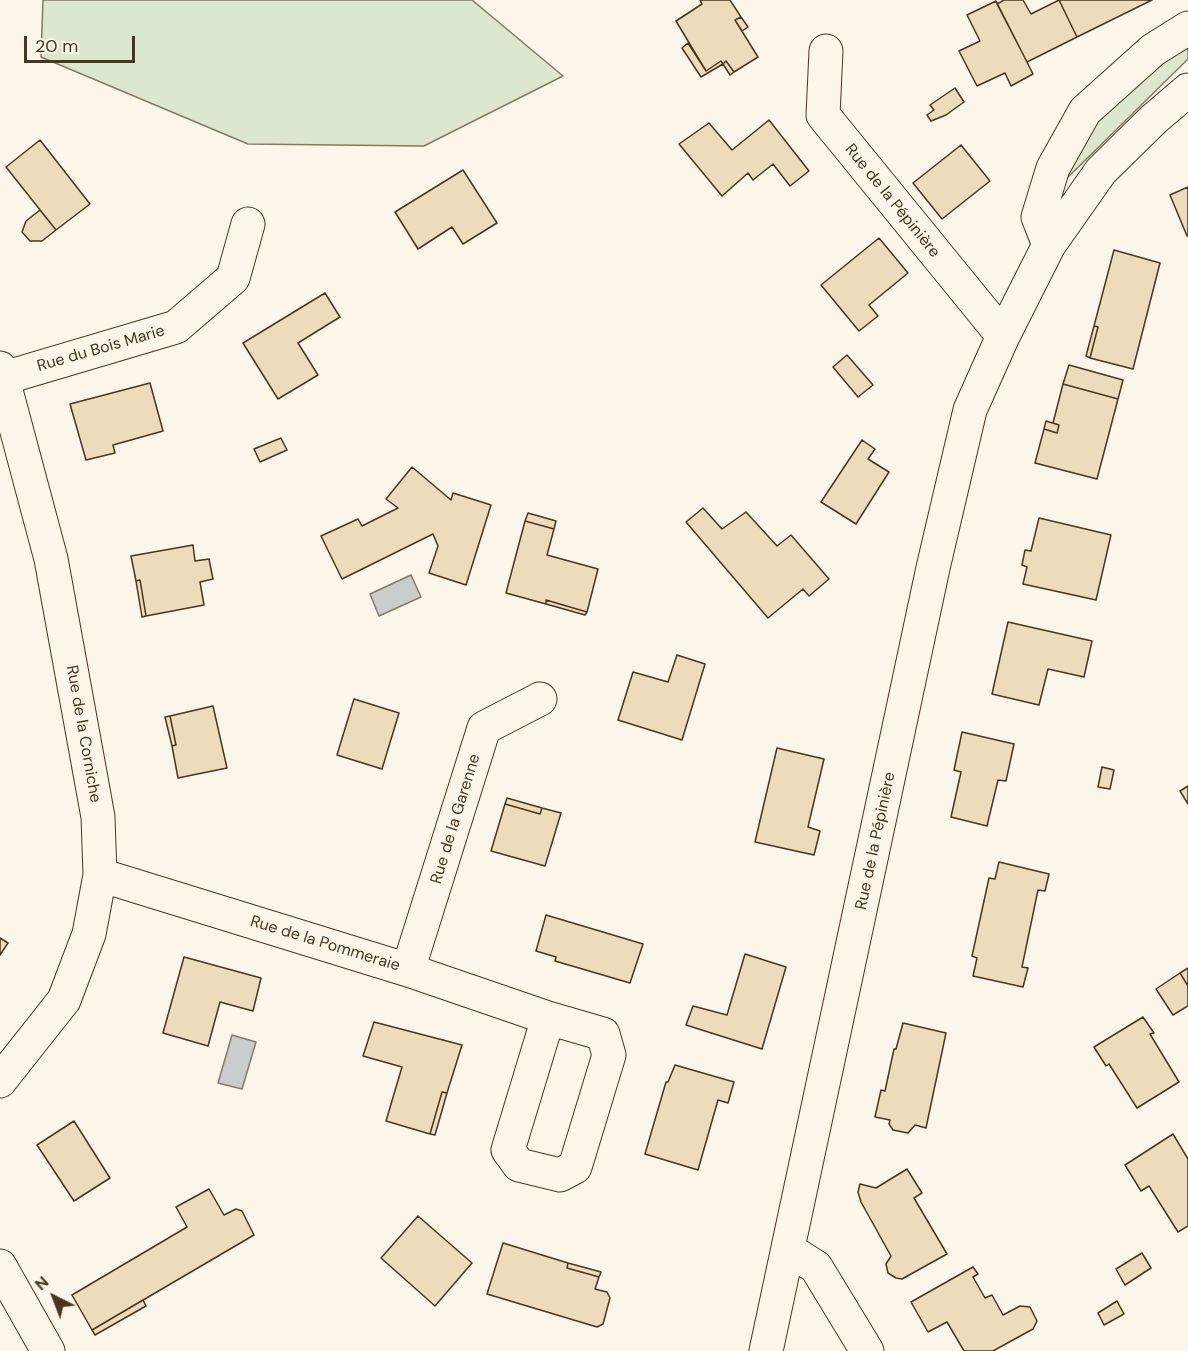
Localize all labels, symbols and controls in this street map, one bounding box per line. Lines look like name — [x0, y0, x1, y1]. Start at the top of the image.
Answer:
scale bar — [27, 24, 138, 62]
text: 20 m — [35, 34, 78, 58]
street label: Rue de la Pépinière — [840, 140, 944, 262]
street label: Rue du Bois Marie — [35, 322, 167, 376]
street label: Rue de la Corniche — [61, 664, 105, 804]
street label: Rue de la Garenne — [427, 752, 485, 886]
street label: Rue de la Pépinière — [852, 770, 900, 912]
street label: Rue de la Pommeraie — [248, 912, 402, 976]
north arrow — [24, 1267, 84, 1327]
text: N — [30, 1272, 53, 1295]

